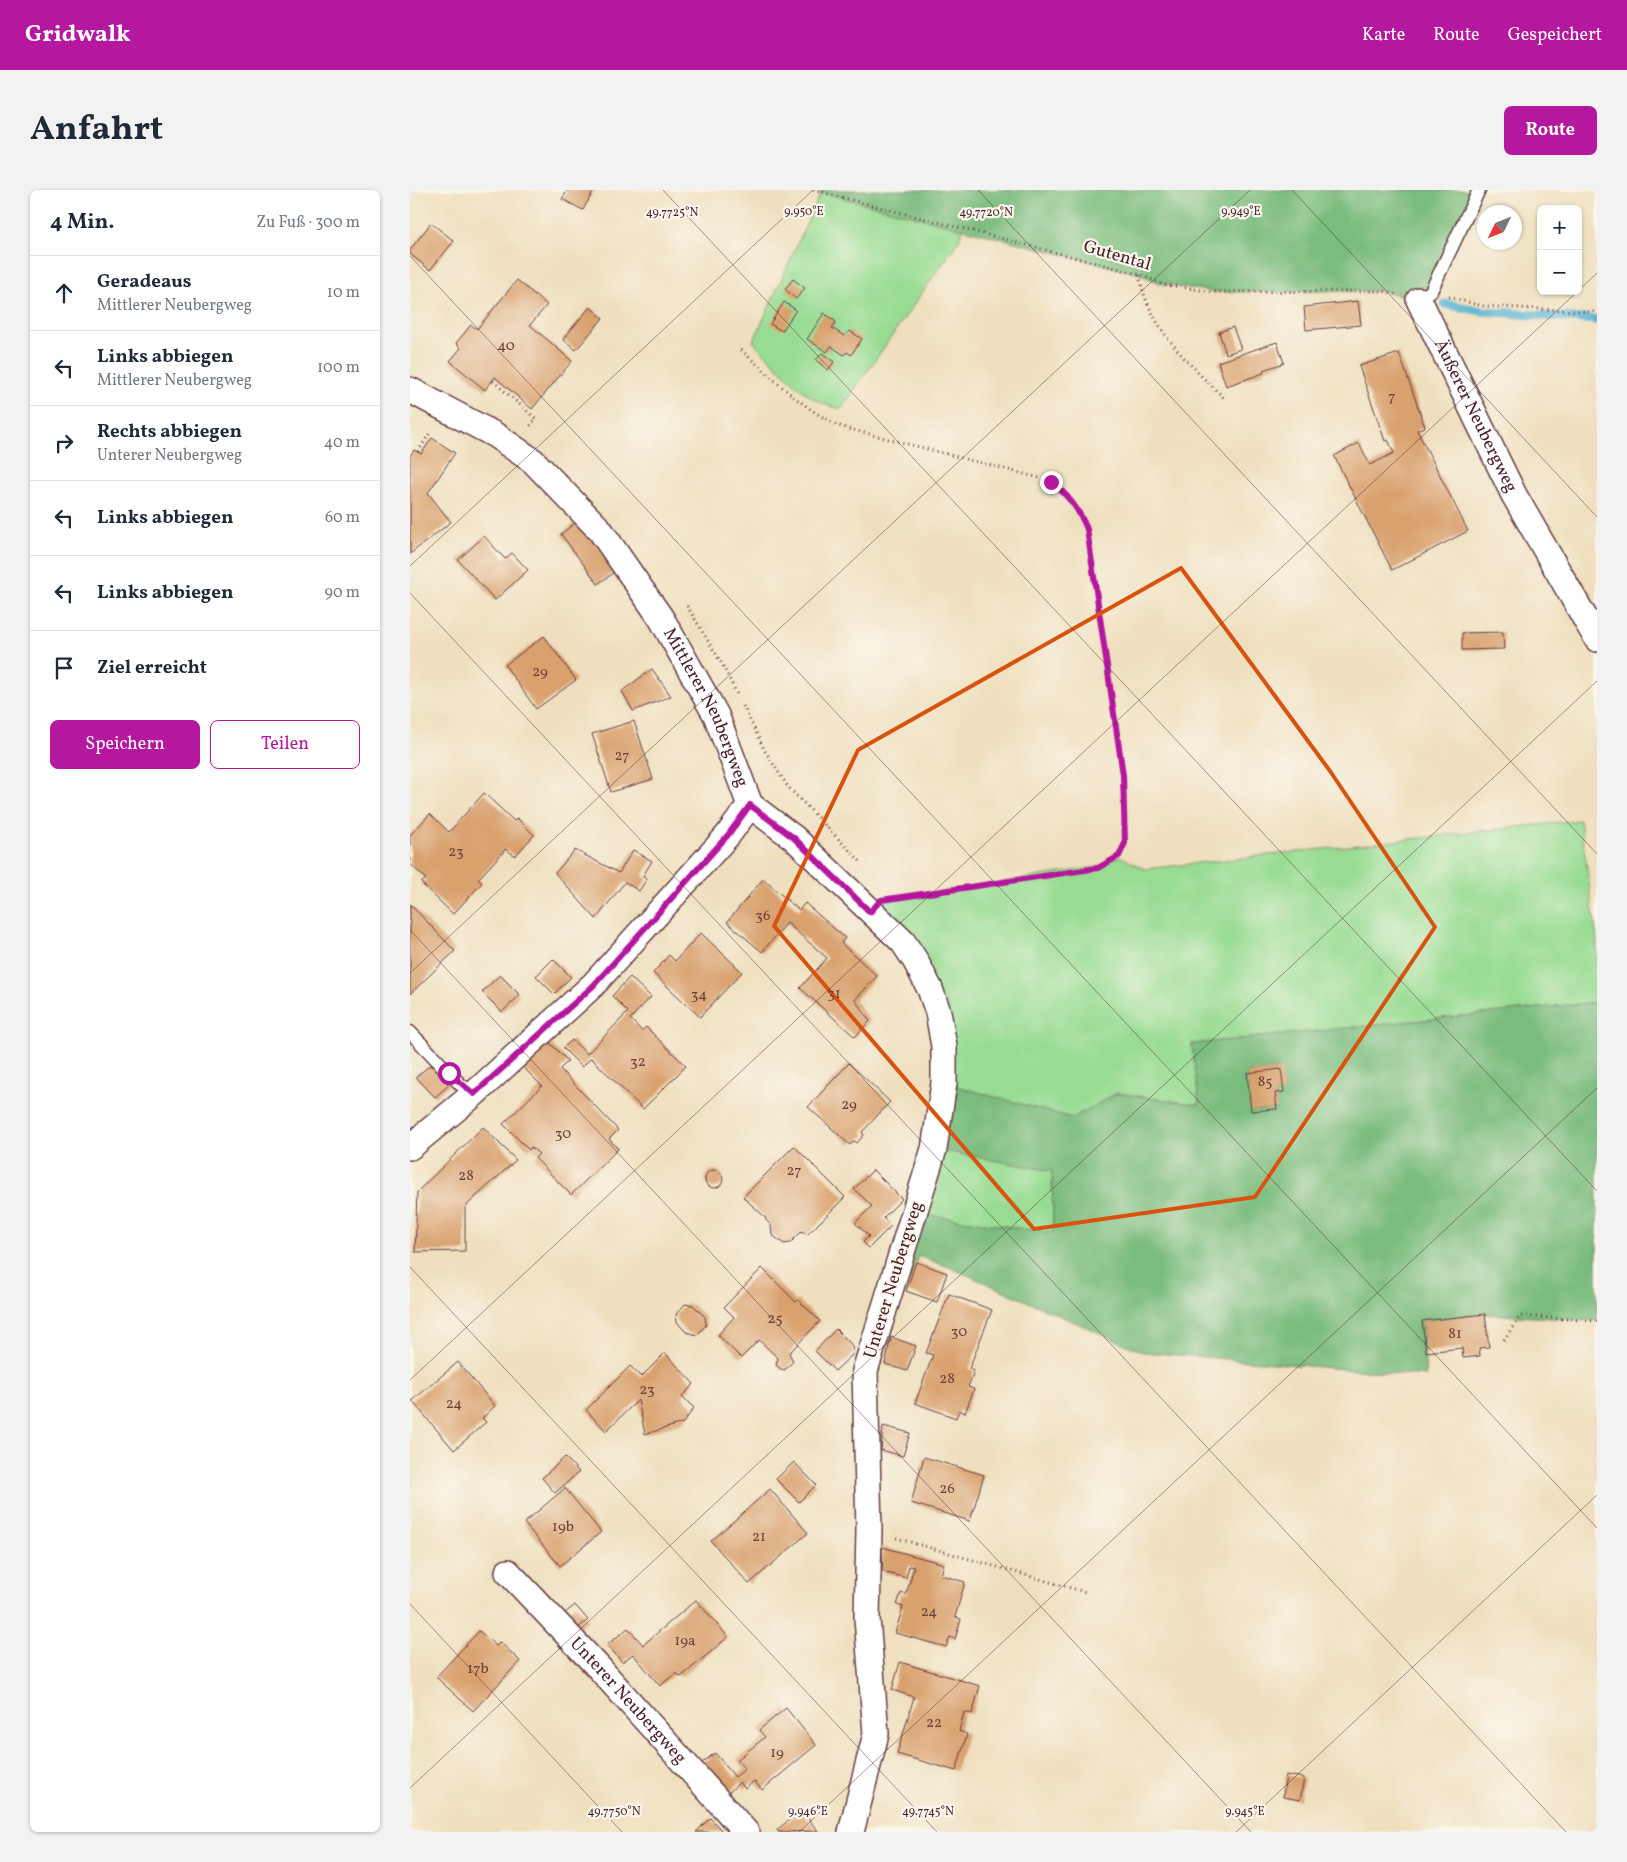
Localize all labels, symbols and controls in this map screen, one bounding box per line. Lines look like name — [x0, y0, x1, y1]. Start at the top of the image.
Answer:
text: Gridwalk — [25, 18, 131, 52]
text: Karte — [1362, 23, 1405, 48]
text: Route — [1433, 23, 1480, 48]
text: Gespeichert — [1508, 23, 1602, 48]
text: Anfahrt — [30, 106, 163, 154]
button: Route — [1504, 106, 1597, 155]
text: 9.950°E — [784, 204, 824, 220]
text: 9.949°E — [1221, 204, 1261, 220]
text: 49.7725°N — [646, 205, 698, 221]
text: 49.7720°N — [959, 205, 1013, 221]
north arrow — [1477, 205, 1522, 250]
map controls — [1537, 205, 1582, 295]
button: + — [1537, 205, 1582, 250]
text: 4 Min. — [50, 208, 114, 237]
text: Zu Fuß · 300 m — [256, 212, 360, 234]
street label: Gutental — [1080, 234, 1154, 278]
button: − — [1537, 250, 1582, 295]
text: Geradeaus — [97, 269, 192, 295]
icon: ahead — [50, 279, 78, 307]
text: 10 m — [327, 282, 360, 304]
text: Mittlerer Neubergweg — [97, 295, 252, 317]
street label: Äußerer Neubergweg — [1428, 335, 1523, 497]
house number: 40 — [497, 336, 515, 357]
text: Links abbiegen — [97, 344, 234, 370]
icon: left — [50, 354, 78, 382]
text: 100 m — [317, 357, 360, 379]
text: Mittlerer Neubergweg — [97, 370, 252, 392]
house number: 7 — [1388, 387, 1396, 408]
text: Rechts abbiegen — [97, 419, 242, 445]
icon: right — [50, 429, 78, 457]
text: 40 m — [324, 432, 360, 454]
text: Unterer Neubergweg — [97, 445, 242, 467]
route end — [1040, 471, 1063, 494]
icon: left — [50, 504, 78, 532]
text: Links abbiegen — [97, 505, 234, 531]
text: 60 m — [325, 507, 360, 529]
icon: left — [50, 579, 78, 607]
text: Links abbiegen — [97, 580, 234, 606]
text: 90 m — [324, 582, 360, 604]
street label: Mittlerer Neubergweg — [657, 623, 755, 791]
icon: arrive — [50, 654, 78, 682]
text: Ziel erreicht — [97, 655, 207, 681]
house number: 29 — [532, 662, 548, 683]
button: Speichern — [50, 720, 200, 769]
button: Teilen — [210, 720, 360, 769]
house number: 27 — [615, 746, 629, 767]
house number: 23 — [448, 842, 464, 863]
house number: 36 — [755, 906, 771, 927]
house number: 31 — [827, 984, 841, 1005]
house number: 34 — [691, 985, 707, 1006]
house number: 32 — [630, 1052, 646, 1073]
route start — [438, 1062, 461, 1085]
house number: 85 — [1258, 1072, 1272, 1093]
house number: 29 — [841, 1095, 857, 1116]
house number: 30 — [555, 1124, 571, 1145]
house number: 27 — [787, 1161, 801, 1182]
house number: 28 — [458, 1166, 474, 1187]
street label: Unterer Neubergweg — [858, 1198, 930, 1362]
house number: 25 — [767, 1309, 783, 1330]
house number: 30 — [951, 1322, 967, 1343]
house number: 81 — [1448, 1324, 1462, 1345]
house number: 28 — [939, 1369, 955, 1390]
house number: 23 — [639, 1380, 655, 1401]
house number: 24 — [446, 1394, 462, 1415]
house number: 26 — [939, 1479, 955, 1500]
house number: 19b — [552, 1517, 574, 1538]
house number: 21 — [752, 1527, 766, 1548]
house number: 24 — [921, 1602, 937, 1623]
house number: 19a — [674, 1631, 696, 1652]
street label: Unterer Neubergweg — [564, 1632, 692, 1770]
house number: 17b — [467, 1659, 489, 1680]
house number: 22 — [926, 1713, 942, 1734]
house number: 19 — [770, 1743, 784, 1764]
text: 49.7750°N — [587, 1804, 641, 1820]
text: 9.946°E — [788, 1804, 828, 1820]
text: 49.7745°N — [902, 1804, 954, 1820]
text: 9.945°E — [1225, 1804, 1265, 1820]

